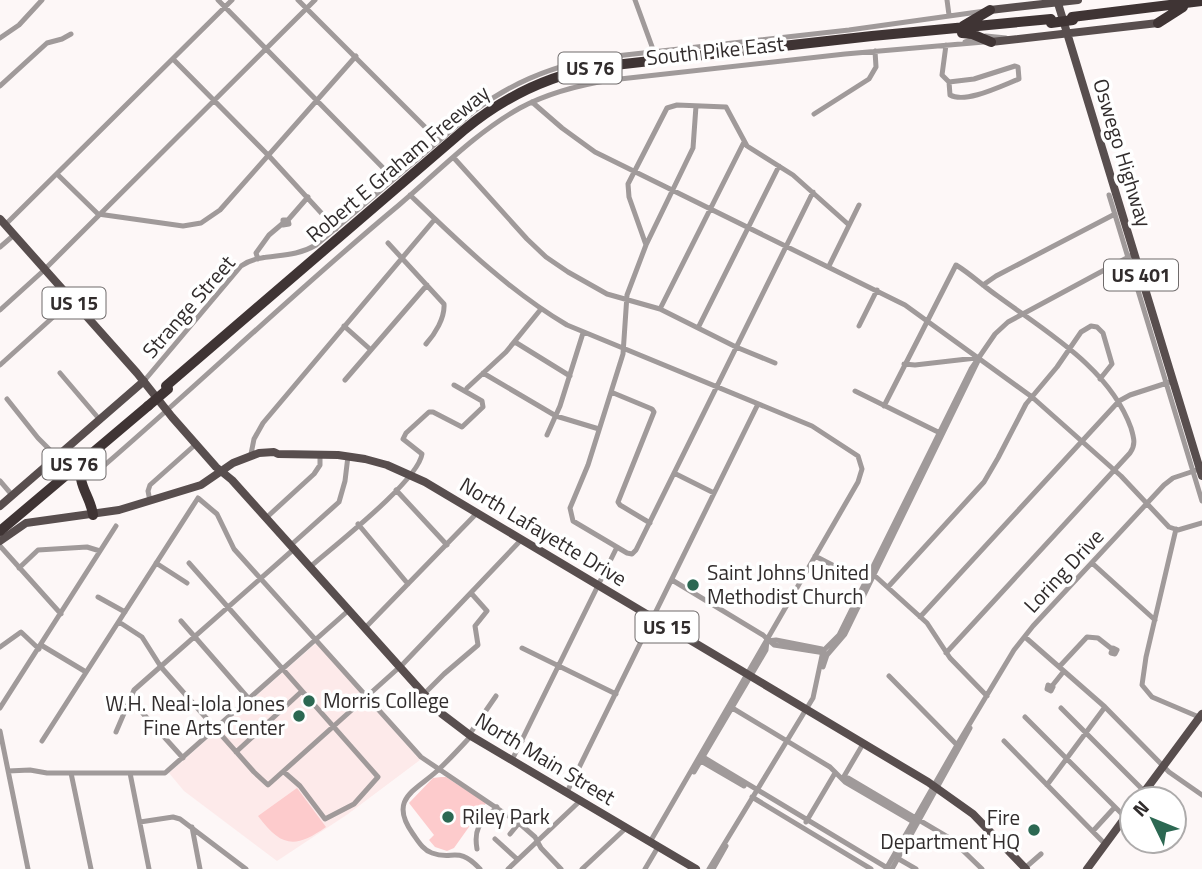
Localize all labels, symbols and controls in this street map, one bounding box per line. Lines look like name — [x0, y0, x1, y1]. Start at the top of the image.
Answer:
street label: South Pike East — [644, 27, 786, 73]
road number: US 76 — [558, 52, 622, 83]
street label: Oswego Highway — [1085, 75, 1161, 231]
street label: Robert E Graham Freeway — [299, 77, 496, 250]
street label: Strange Street — [134, 247, 243, 365]
road number: US 401 — [1104, 260, 1178, 290]
road number: US 15 — [42, 288, 106, 318]
road number: US 76 — [42, 449, 106, 480]
street label: North Lafayette Drive — [454, 468, 633, 594]
street label: Loring Drive — [1016, 521, 1111, 620]
place label: Saint Johns United Methodist Church — [707, 556, 869, 612]
marker: Saint Johns United Methodist Church — [685, 577, 701, 593]
road number: US 15 — [636, 612, 698, 642]
place label: Morris College — [323, 684, 449, 716]
place label: W.H. Neal-Iola Jones Fine Arts Center — [105, 687, 285, 743]
marker: Morris College — [301, 693, 317, 709]
street label: North Main Street — [469, 704, 622, 813]
marker: W.H. Neal-Iola Jones Fine Arts Center — [291, 708, 307, 724]
north arrow — [1118, 785, 1188, 855]
text: N — [1125, 793, 1155, 823]
place label: Riley Park — [462, 800, 550, 832]
place label: Fire Department HQ — [880, 801, 1020, 857]
marker: Riley Park — [440, 809, 456, 825]
marker: Fire Department HQ — [1026, 822, 1042, 838]

